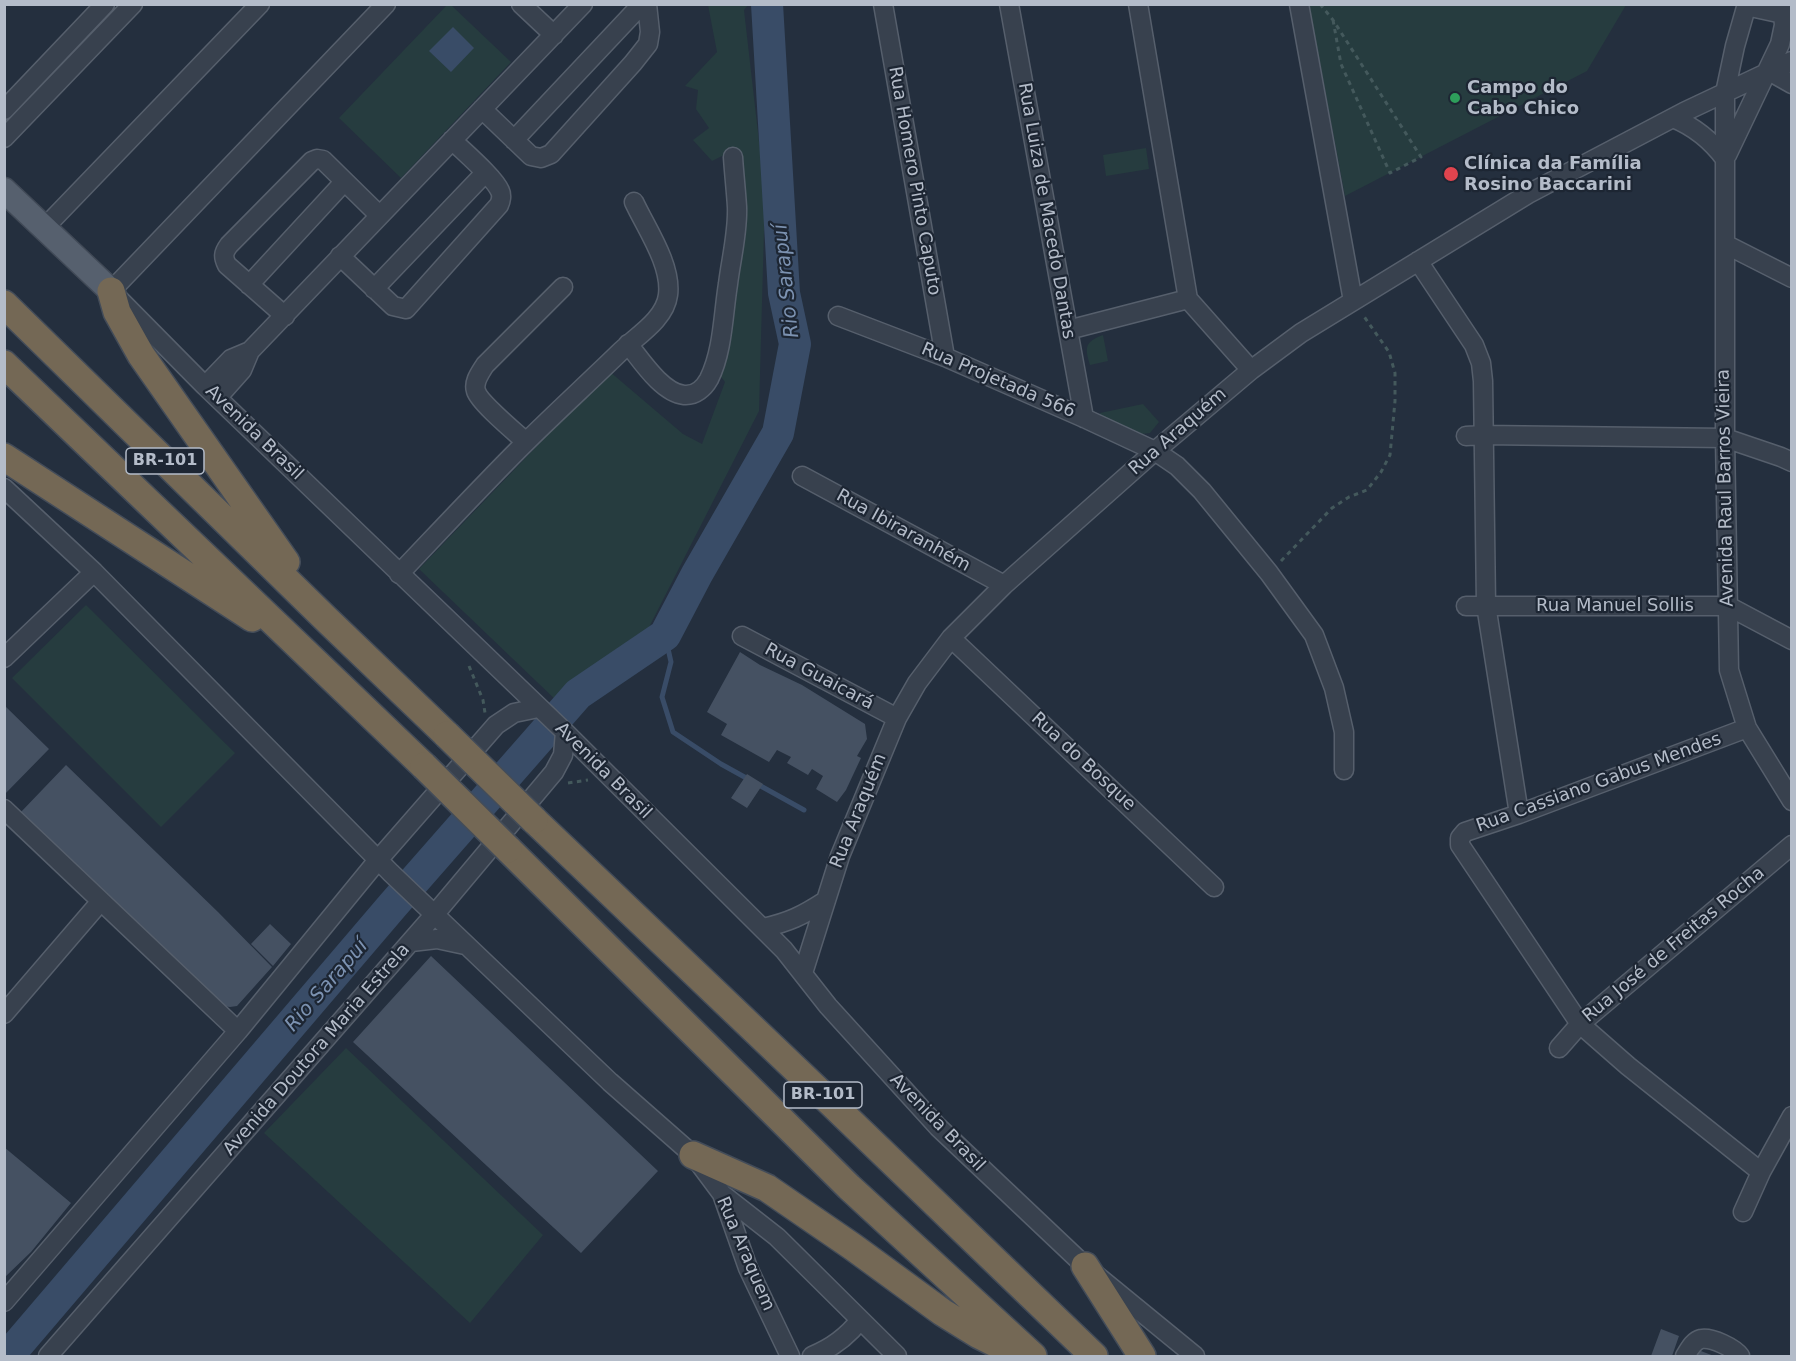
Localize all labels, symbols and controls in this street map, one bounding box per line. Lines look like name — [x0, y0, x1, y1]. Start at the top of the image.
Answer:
street label: Rua Homero Pinto Caputo — [883, 65, 945, 297]
place label: Campo do Cabo Chico — [1467, 77, 1579, 119]
street label: Rua Luiza de Macedo Dantas — [1013, 81, 1079, 341]
marker: Campo do Cabo Chico — [1448, 91, 1462, 105]
place label: Clínica da Família Rosino Baccarini — [1464, 153, 1642, 195]
marker: Clínica da Família Rosino Baccarini — [1442, 165, 1460, 183]
water label: Rio Sarapuí — [769, 223, 805, 339]
street label: Rua Projetada 566 — [918, 339, 1078, 423]
street label: Avenida Raul Barros Vieira — [1713, 369, 1739, 607]
street label: Avenida Brasil — [201, 381, 307, 485]
street label: Rua Araquém — [1125, 384, 1231, 480]
road number: BR-101 — [126, 448, 204, 474]
street label: Rua Ibiraranhém — [832, 485, 974, 577]
street label: Rua Manuel Sollis — [1536, 595, 1694, 617]
street label: Rua Guaicará — [761, 639, 877, 715]
street label: Rua do Bosque — [1026, 708, 1140, 816]
street label: Avenida Brasil — [550, 718, 656, 824]
street label: Rua Cassiano Gabus Mendes — [1474, 729, 1724, 837]
street label: Rua Araquém — [826, 750, 892, 872]
street label: Rua José de Freitas Rocha — [1579, 863, 1769, 1027]
water label: Rio Sarapuí — [280, 935, 374, 1037]
street label: Avenida Doutora Maria Estrela — [219, 940, 415, 1160]
street label: Avenida Brasil — [885, 1070, 989, 1176]
road number: BR-101 — [784, 1082, 862, 1108]
street label: Rua Araquem — [711, 1194, 779, 1314]

